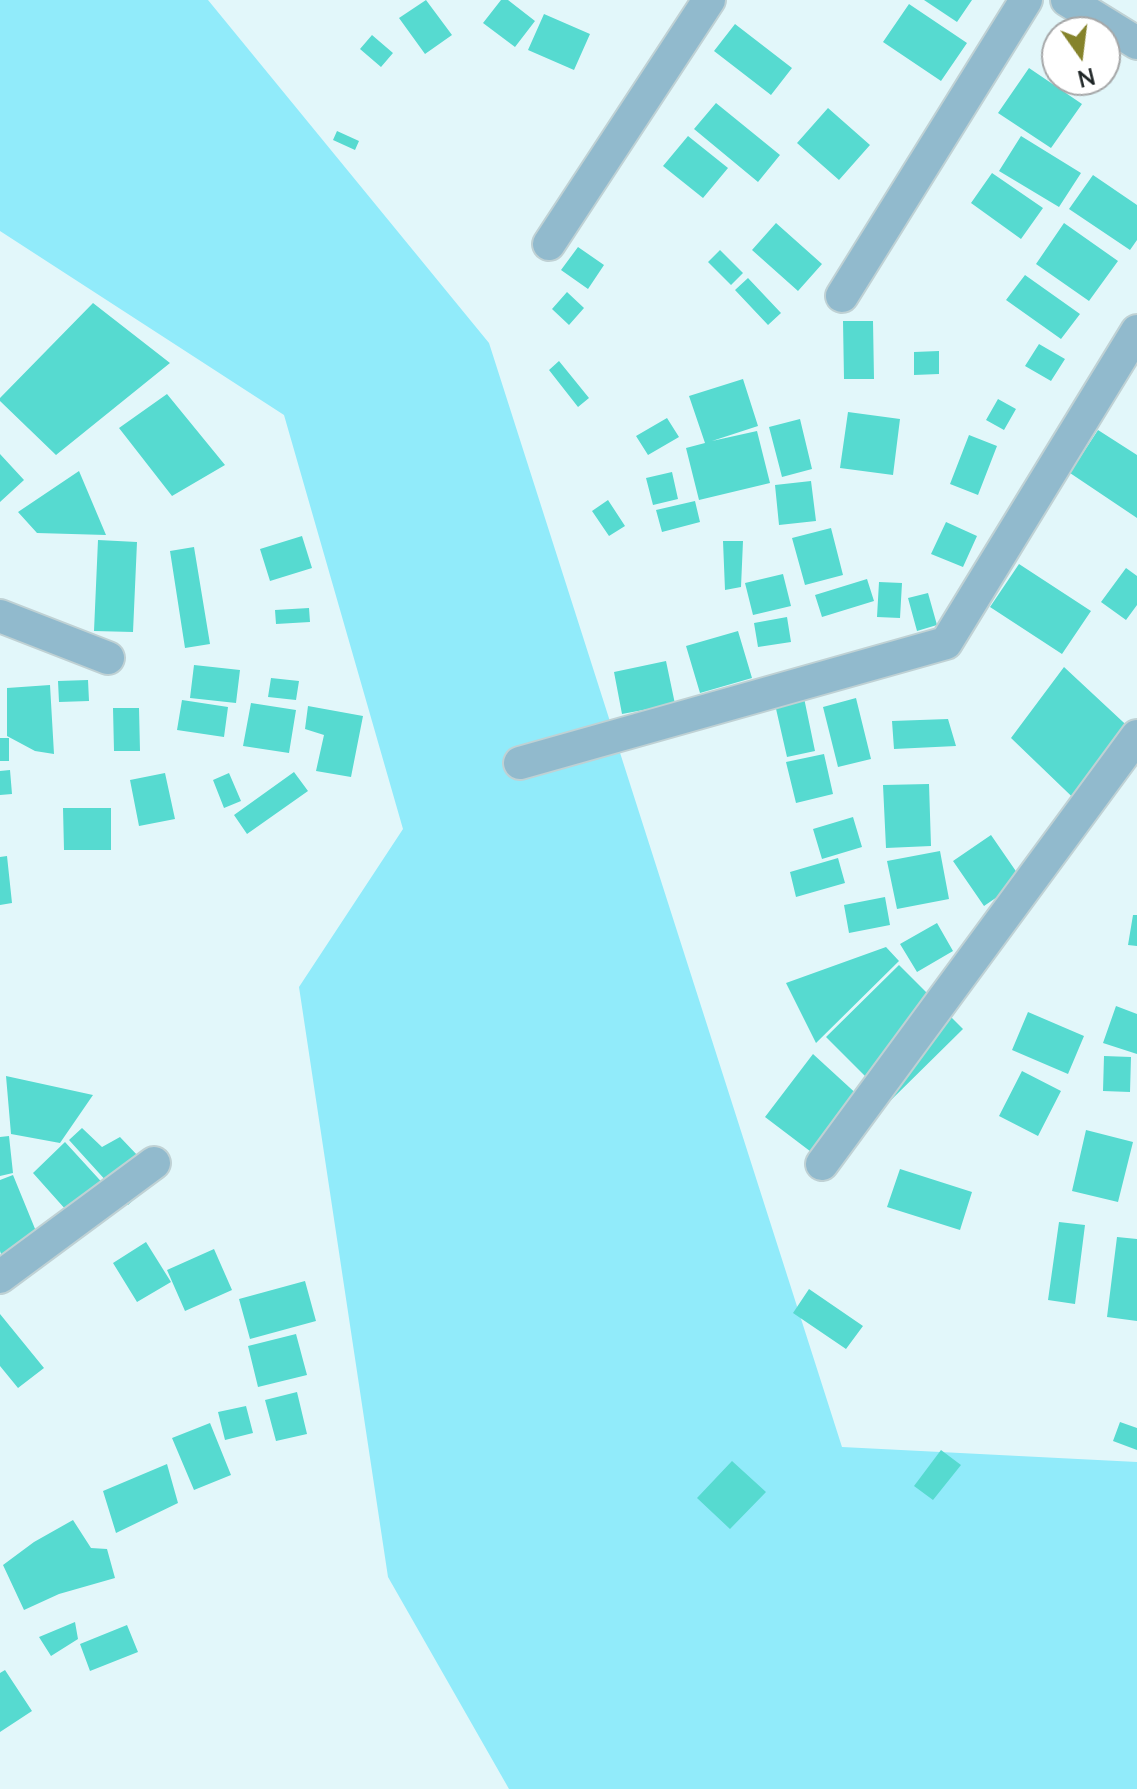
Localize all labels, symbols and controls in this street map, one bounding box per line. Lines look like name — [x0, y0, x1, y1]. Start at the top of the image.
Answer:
north arrow — [1041, 16, 1121, 96]
text: N — [1075, 63, 1098, 93]

